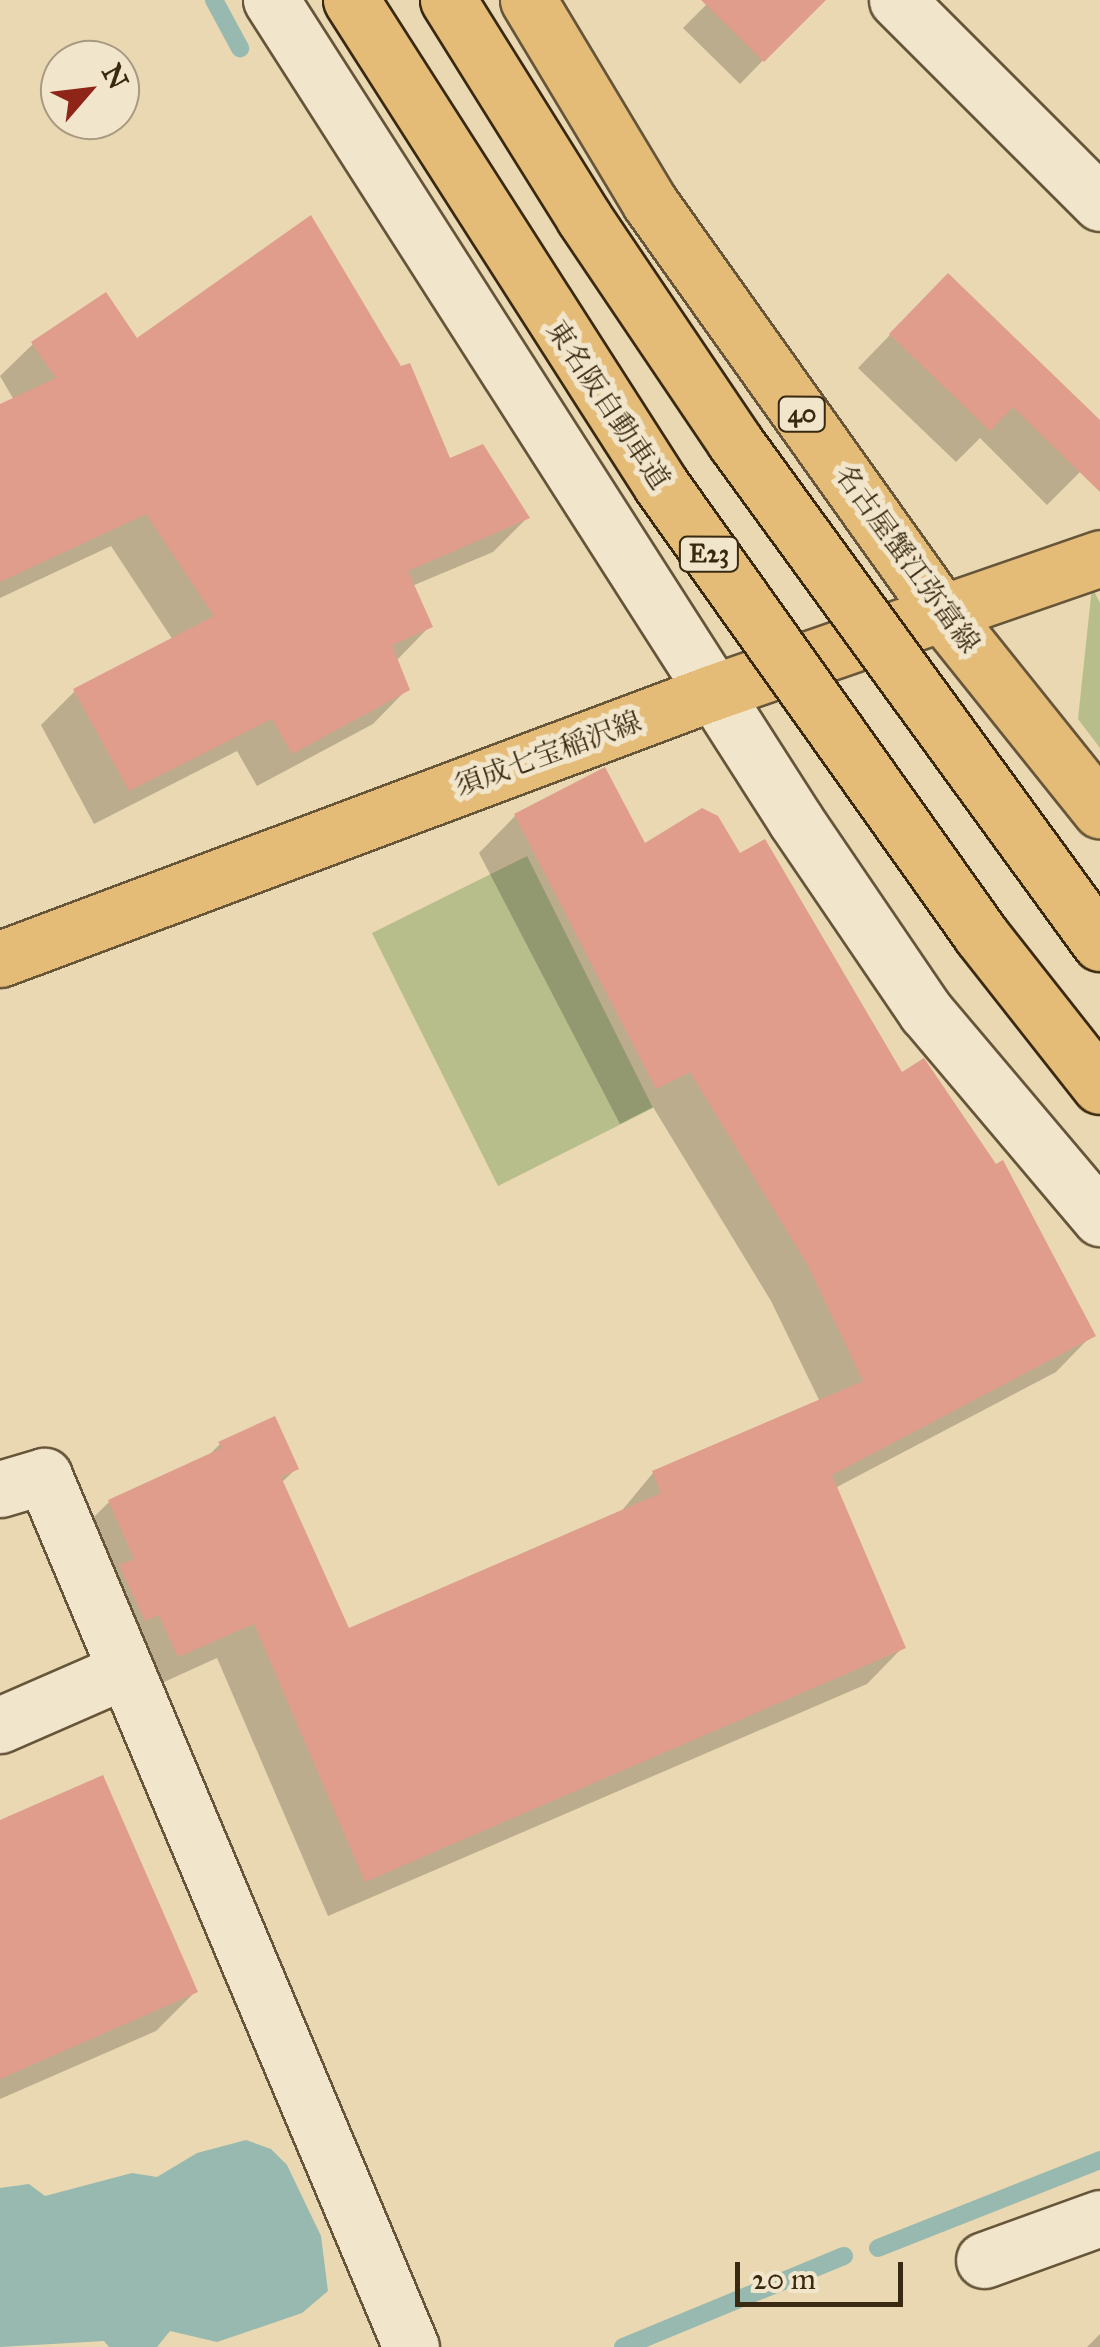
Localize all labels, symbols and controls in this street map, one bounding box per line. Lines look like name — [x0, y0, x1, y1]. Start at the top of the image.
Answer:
north arrow — [40, 40, 140, 140]
text: N — [94, 58, 136, 95]
street label: 東名阪自動車道 — [539, 314, 677, 496]
road number: 40 — [777, 394, 827, 434]
street label: 名古屋蟹江弥富線 — [828, 459, 986, 659]
road number: E23 — [676, 534, 742, 574]
street label: 須成七宝稲沢線 — [450, 705, 646, 803]
scale bar — [740, 2242, 908, 2304]
text: 20 m — [752, 2261, 816, 2297]

